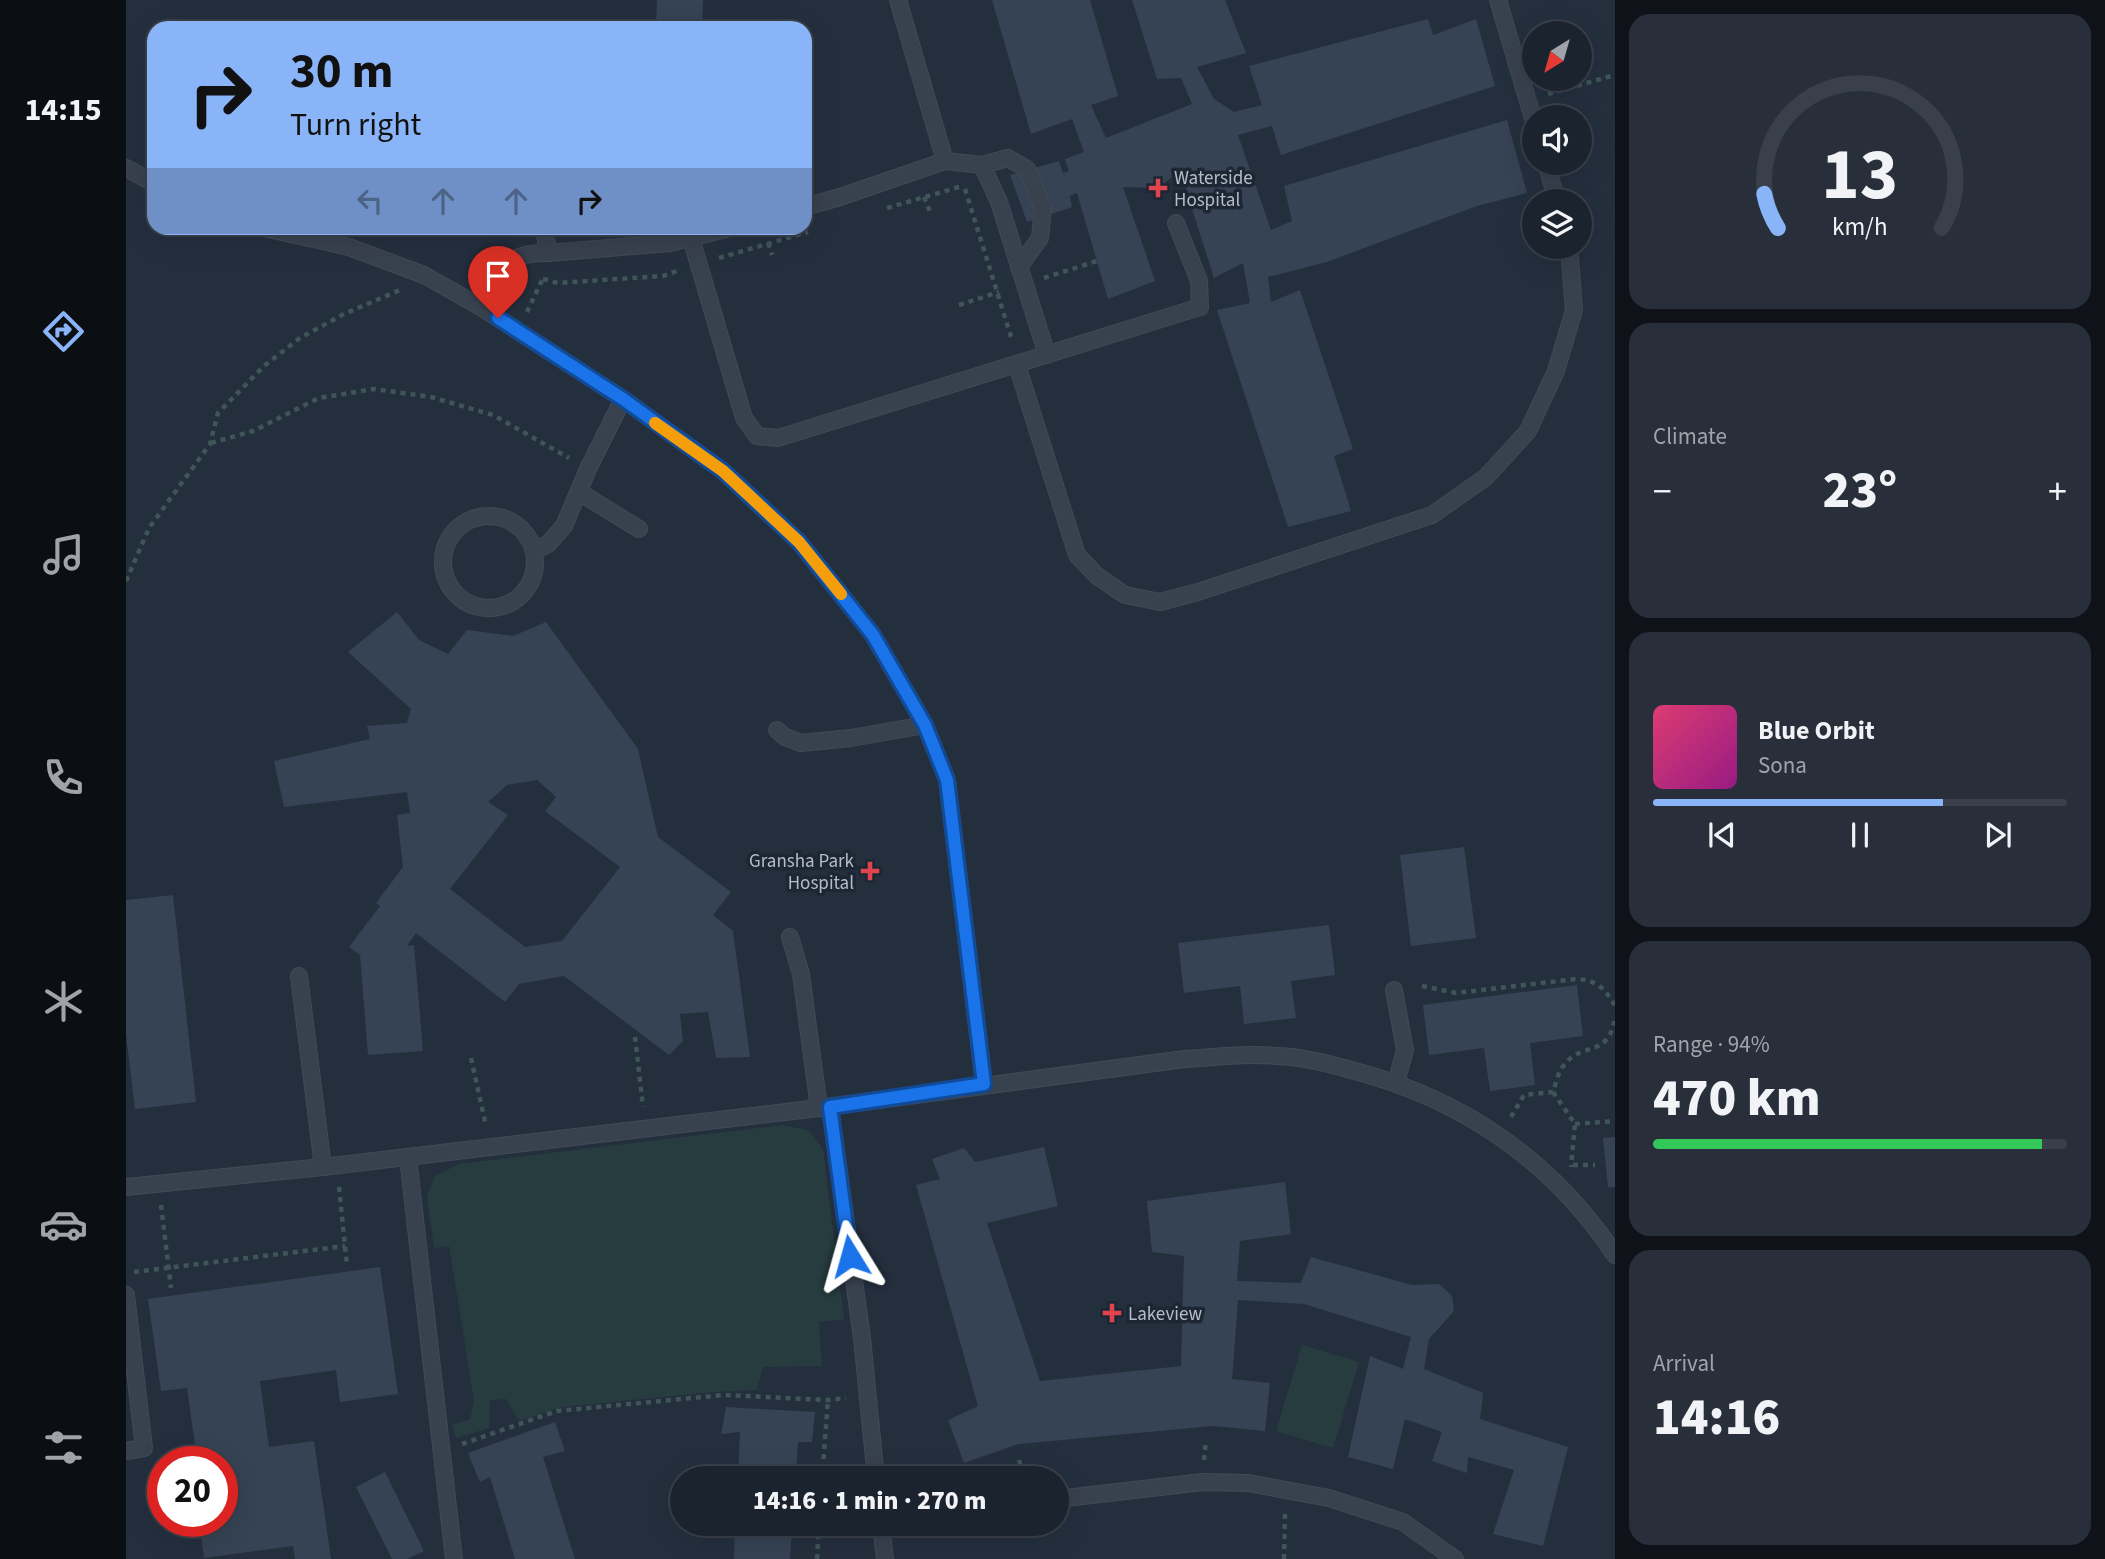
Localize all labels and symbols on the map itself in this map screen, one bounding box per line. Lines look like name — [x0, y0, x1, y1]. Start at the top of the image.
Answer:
north arrow — [1522, 21, 1592, 91]
place label: Waterside Hospital — [1174, 165, 1253, 214]
marker: Waterside Hospital — [1148, 178, 1168, 198]
pin — [468, 246, 528, 318]
place label: Gransha Park Hospital — [749, 848, 855, 897]
marker: Gransha Park Hospital — [860, 861, 880, 881]
position arrow — [813, 1219, 887, 1293]
place label: Lakeview — [1128, 1301, 1202, 1328]
marker: Lakeview — [1102, 1303, 1122, 1323]
speed limit sign: 20 — [147, 1446, 238, 1537]

